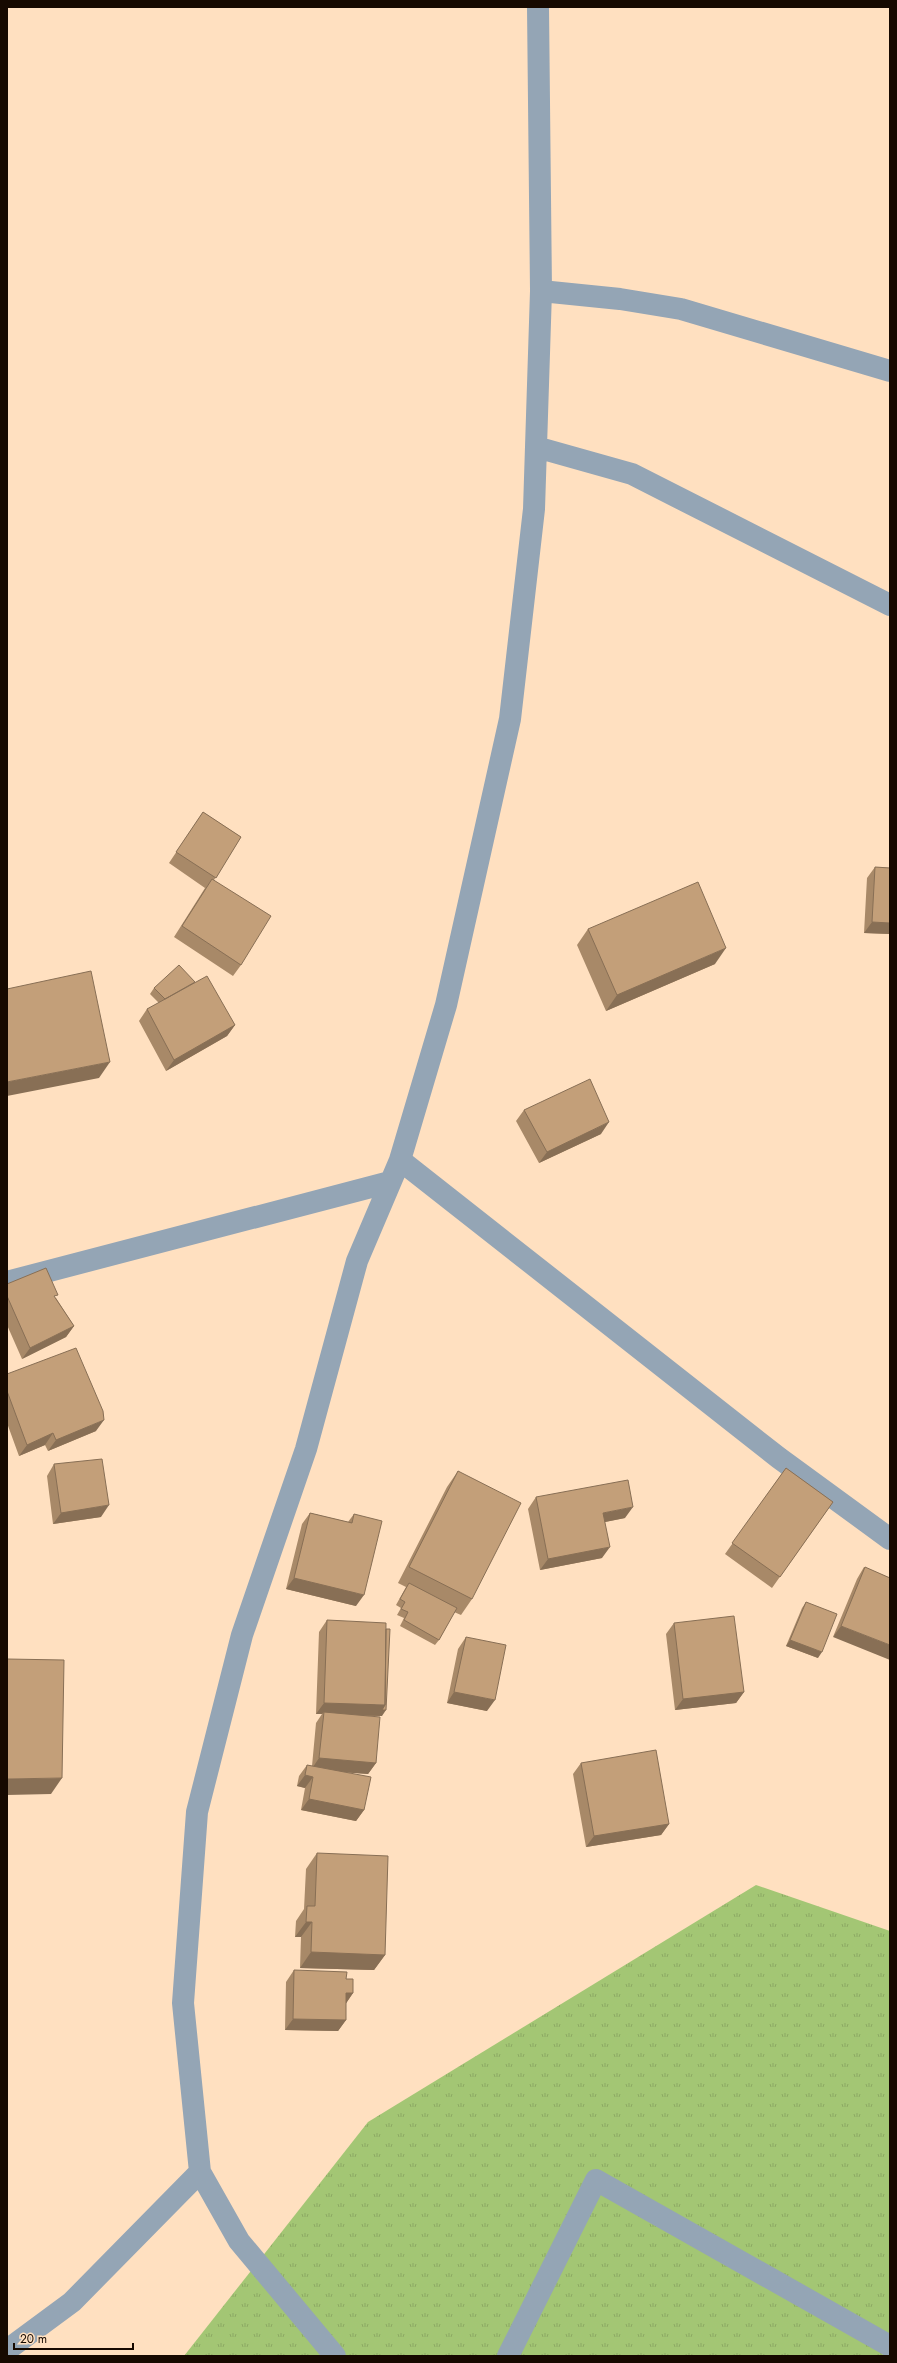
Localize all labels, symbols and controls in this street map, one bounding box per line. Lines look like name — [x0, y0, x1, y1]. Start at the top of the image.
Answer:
scale bar — [14, 2325, 133, 2351]
text: 20 m — [20, 2330, 47, 2348]

